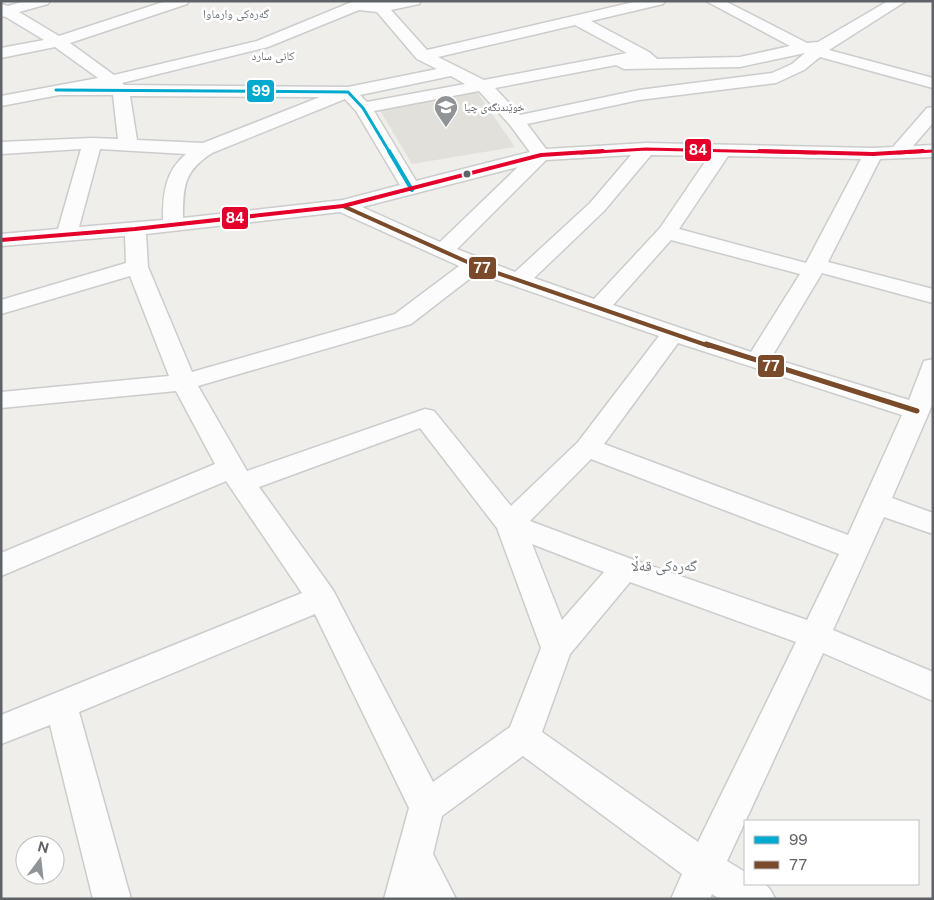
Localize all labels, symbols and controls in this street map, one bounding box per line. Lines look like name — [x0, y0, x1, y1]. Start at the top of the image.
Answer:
district label: گەرەکی وارماوا — [203, 7, 269, 21]
district label: کانی سارد — [251, 49, 295, 63]
line badge: 99 — [246, 79, 275, 103]
text: 99 — [252, 83, 270, 99]
school or university icon: خوێندنگەی چیا — [433, 94, 459, 128]
place label: خوێندنگەی چیا — [464, 101, 525, 114]
line badge: 84 — [684, 138, 712, 162]
text: 84 — [689, 142, 707, 158]
unlabelled marker — [462, 169, 472, 179]
line badge: 84 — [221, 206, 249, 230]
text: 84 — [226, 210, 244, 226]
line badge: 77 — [468, 256, 497, 280]
text: 77 — [473, 260, 491, 276]
line badge: 77 — [757, 354, 785, 378]
text: 77 — [762, 358, 780, 374]
district label: گەرەکی قەڵا — [631, 555, 697, 576]
legend — [744, 820, 919, 885]
text: 99 — [789, 831, 808, 848]
north arrow — [15, 835, 65, 885]
text: N — [36, 838, 51, 857]
text: 77 — [789, 856, 807, 873]

